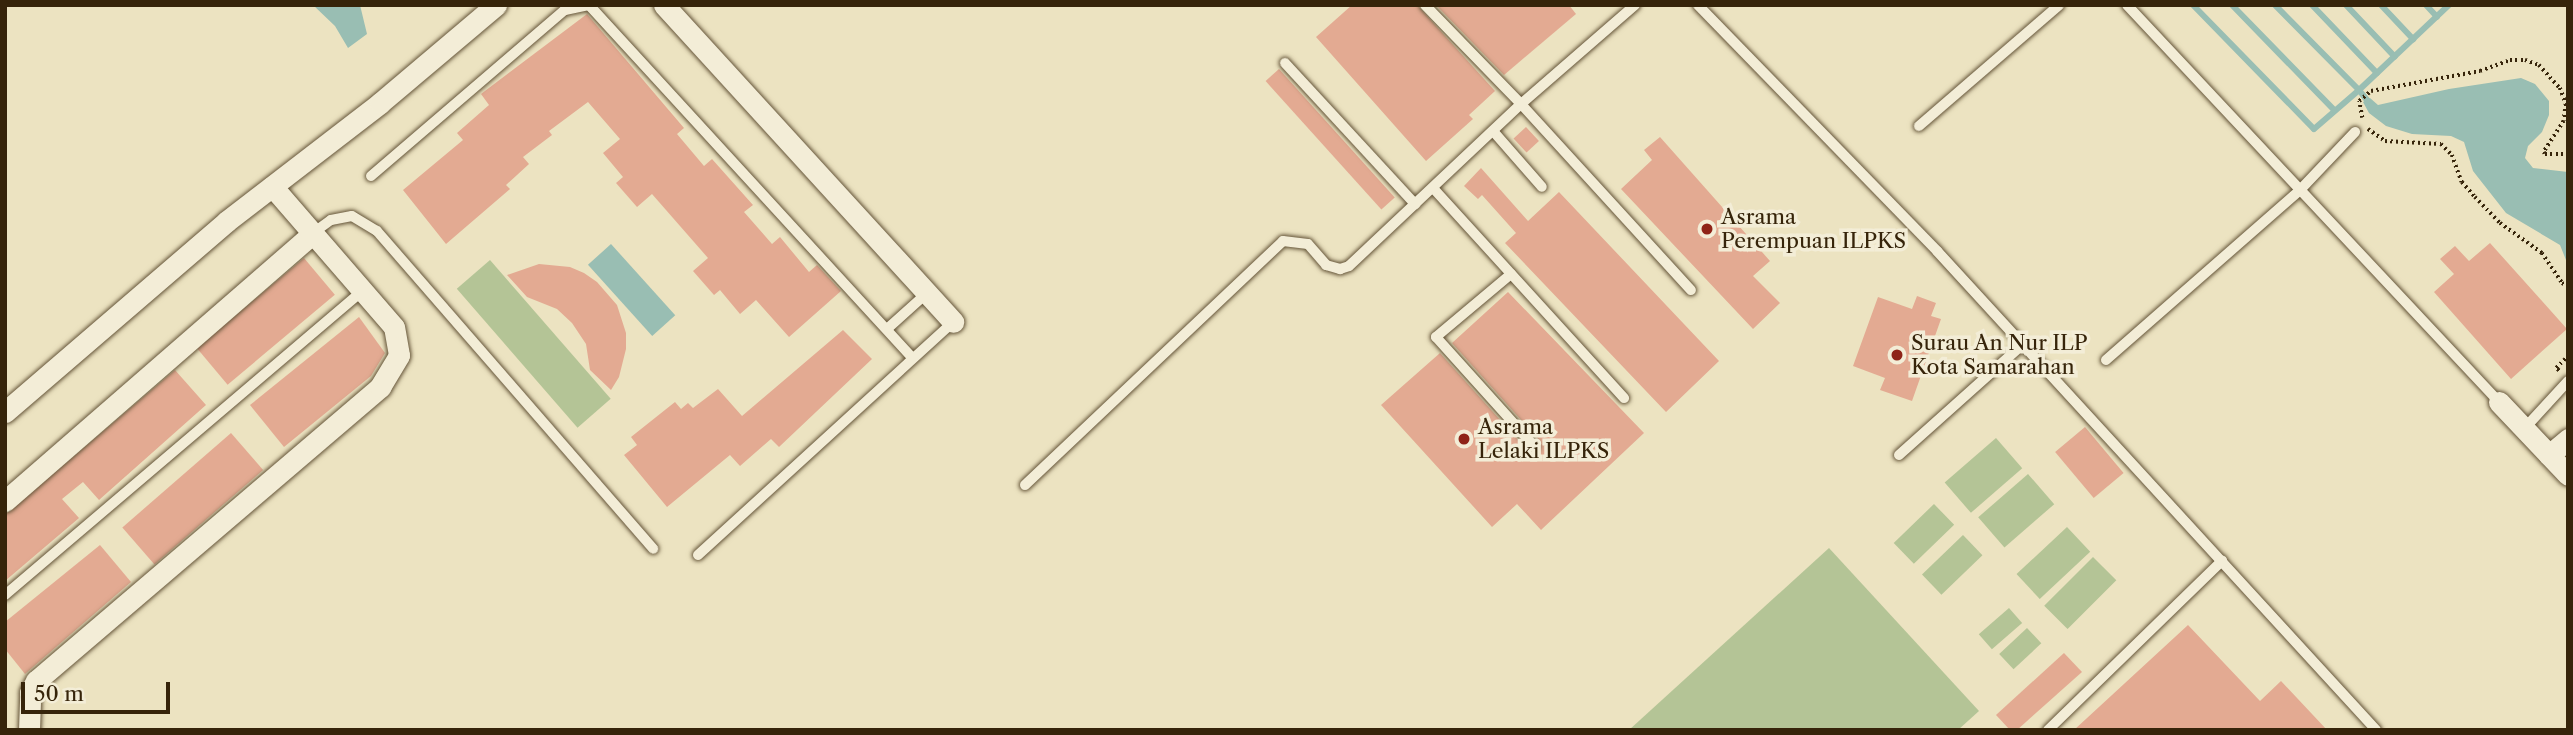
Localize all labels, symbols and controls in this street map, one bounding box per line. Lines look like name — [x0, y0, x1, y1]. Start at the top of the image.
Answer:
place label: Asrama Perempuan ILPKS — [1721, 204, 1906, 254]
marker: Asrama Perempuan ILPKS — [1699, 221, 1715, 237]
place label: Surau An Nur ILP Kota Samarahan — [1911, 330, 2089, 380]
marker: Surau An Nur ILP Kota Samarahan — [1889, 347, 1905, 363]
place label: Asrama Lelaki ILPKS — [1478, 414, 1609, 464]
marker: Asrama Lelaki ILPKS — [1456, 431, 1472, 447]
scale bar — [24, 668, 173, 712]
text: 50 m — [34, 681, 84, 706]

